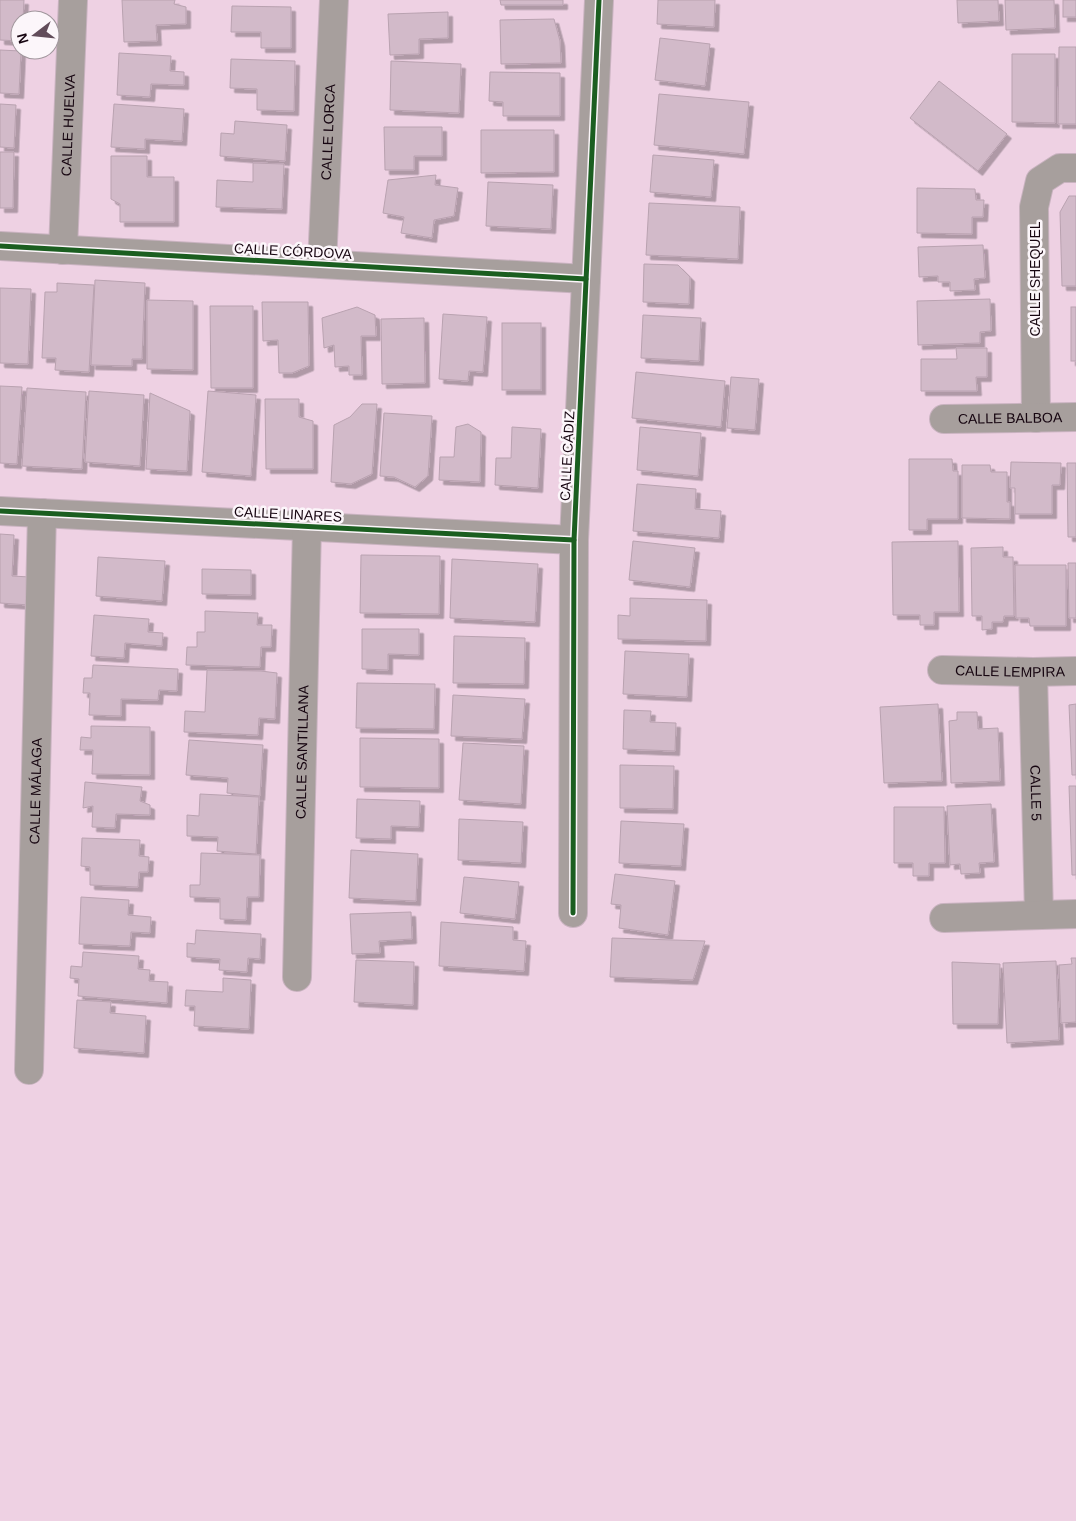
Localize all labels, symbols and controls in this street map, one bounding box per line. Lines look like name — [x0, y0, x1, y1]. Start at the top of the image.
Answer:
north arrow — [10, 10, 60, 60]
text: N — [13, 32, 32, 46]
street label: CALLE HUELVA — [58, 73, 78, 177]
street label: CALLE LORCA — [318, 83, 338, 181]
street label: CALLE SHEQUEL — [1027, 221, 1043, 337]
street label: CALLE CÓRDOVA — [234, 240, 353, 262]
street label: CALLE BALBOA — [958, 409, 1063, 427]
street label: CALLE CÁDIZ — [557, 410, 577, 501]
street label: CALLE LINARES — [234, 503, 342, 525]
street label: CALLE LEMPIRA — [955, 662, 1066, 680]
street label: CALLE SANTILLANA — [293, 684, 311, 819]
street label: CALLE MÁLAGA — [26, 737, 45, 845]
street label: CALLE 5 — [1027, 765, 1045, 821]

